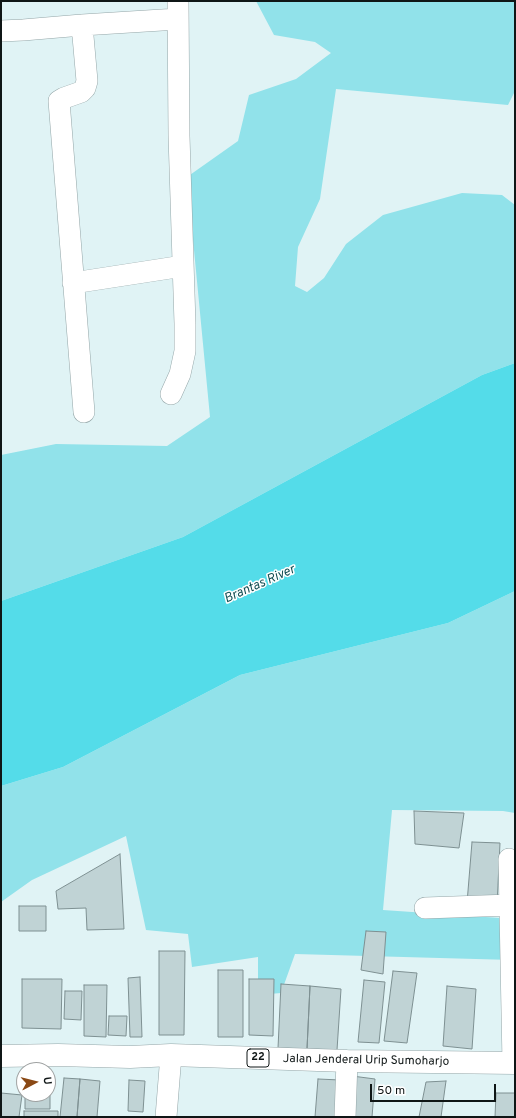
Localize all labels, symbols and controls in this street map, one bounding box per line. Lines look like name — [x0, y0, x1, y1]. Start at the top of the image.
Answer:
water label: Brantas River — [222, 562, 298, 608]
road number: 22 — [247, 1049, 269, 1067]
street label: Jalan Jenderal Urip Sumoharjo — [283, 1052, 449, 1070]
north arrow — [16, 1062, 56, 1102]
text: U — [39, 1076, 54, 1085]
scale bar — [372, 1076, 498, 1102]
text: 50 m — [377, 1083, 405, 1099]

